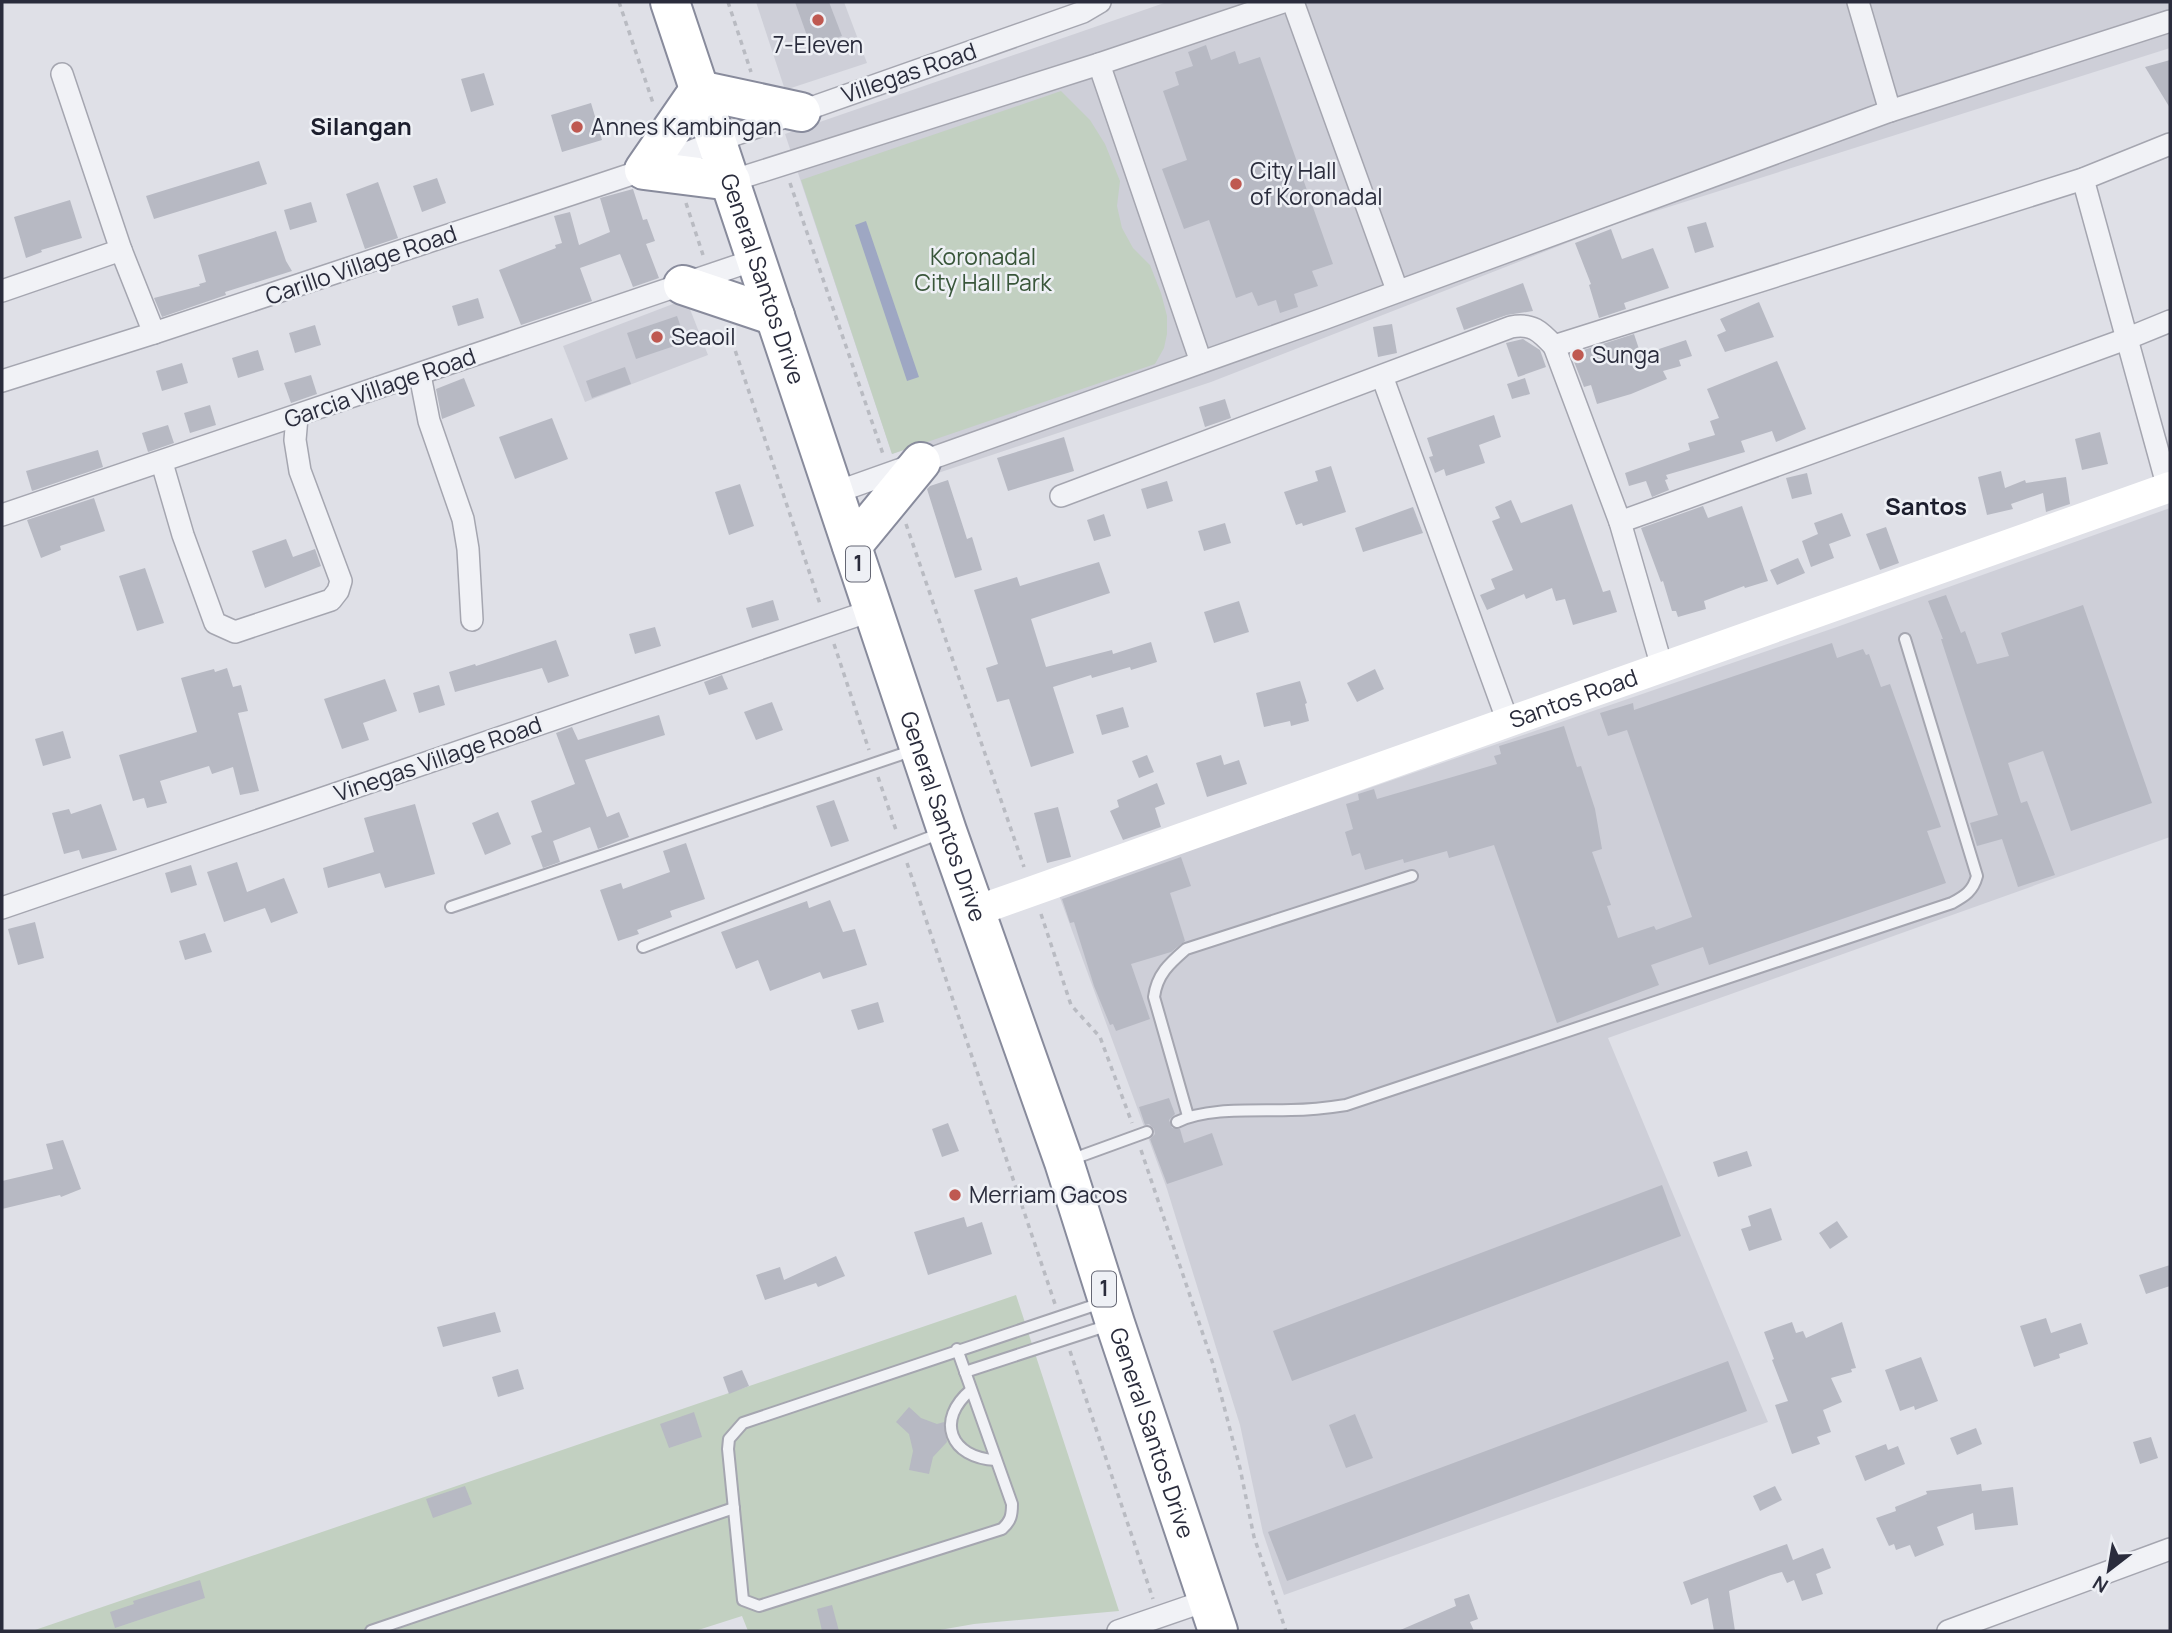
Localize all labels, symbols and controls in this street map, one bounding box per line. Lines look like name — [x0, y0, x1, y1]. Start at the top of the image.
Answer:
marker: 7-Eleven — [810, 12, 826, 28]
place label: 7-Eleven — [773, 28, 863, 60]
street label: Villegas Road — [837, 34, 980, 110]
district label: Silangan — [310, 109, 412, 142]
place label: Annes Kambingan — [591, 110, 782, 142]
marker: Annes Kambingan — [569, 119, 585, 135]
place label: City Hall of Koronadal — [1250, 154, 1383, 212]
street label: General Santos Drive — [713, 169, 814, 388]
marker: City Hall of Koronadal — [1228, 176, 1244, 192]
street label: Carillo Village Road — [261, 216, 461, 312]
park label: Koronadal City Hall Park — [914, 240, 1052, 298]
place label: Seaoil — [671, 320, 736, 352]
marker: Seaoil — [649, 329, 665, 345]
place label: Sunga — [1592, 338, 1660, 370]
street label: Garcia Village Road — [280, 339, 480, 435]
marker: Sunga — [1570, 347, 1586, 363]
district label: Santos — [1885, 489, 1967, 522]
road number: 1 — [846, 546, 870, 582]
street label: Santos Road — [1505, 660, 1642, 735]
street label: General Santos Drive — [893, 707, 995, 926]
street label: Vinegas Village Road — [330, 708, 546, 809]
place label: Merriam Gacos — [969, 1178, 1128, 1210]
marker: Merriam Gacos — [947, 1187, 963, 1203]
road number: 1 — [1092, 1272, 1116, 1306]
street label: General Santos Drive — [1103, 1323, 1203, 1542]
north arrow — [2074, 1535, 2144, 1605]
text: N — [2088, 1570, 2113, 1599]

